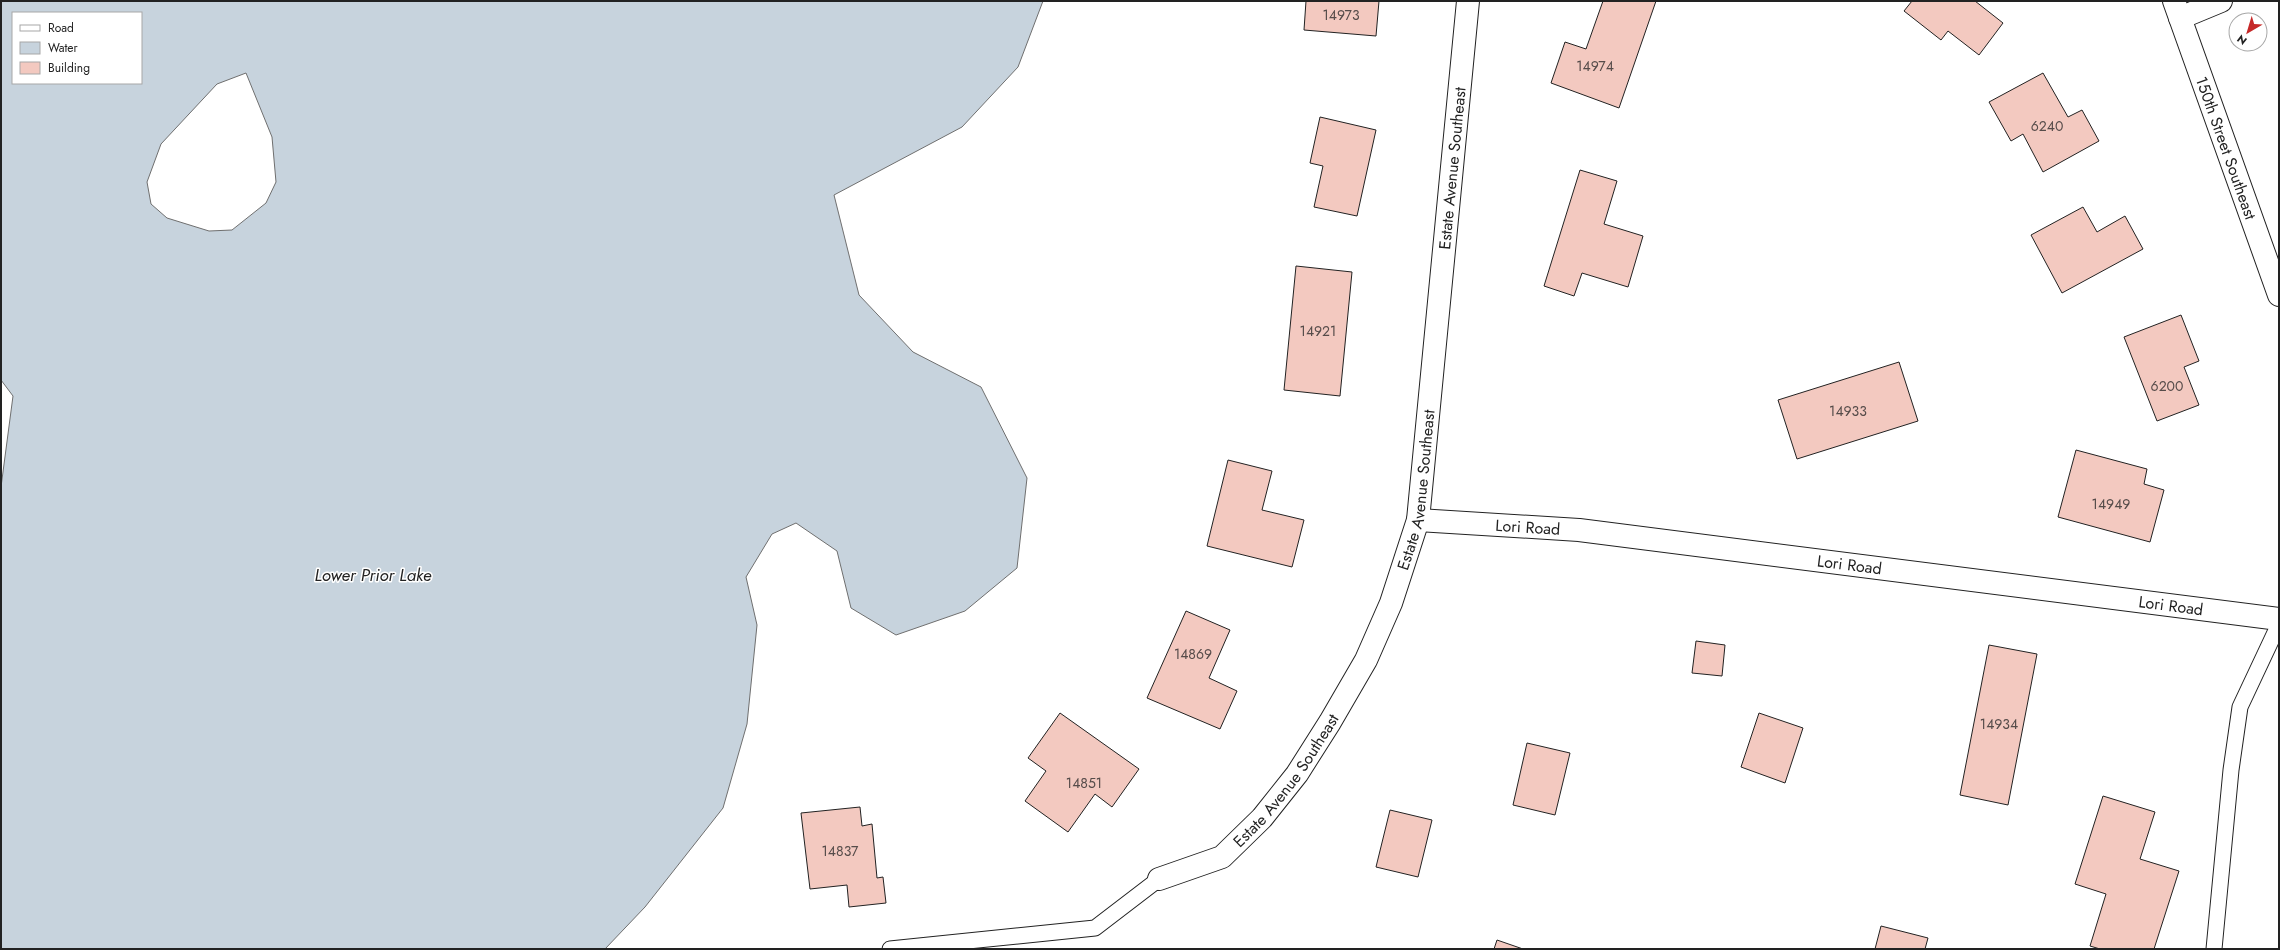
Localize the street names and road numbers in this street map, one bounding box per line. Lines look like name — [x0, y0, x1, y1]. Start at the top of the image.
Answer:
street label: 150th Street Southeast — [2190, 73, 2262, 223]
street label: Estate Avenue Southeast — [1433, 86, 1472, 250]
street label: Estate Avenue Southeast — [1391, 408, 1441, 573]
street label: Lori Road — [1495, 514, 1561, 541]
street label: Lori Road — [1816, 549, 1883, 580]
street label: Lori Road — [2137, 590, 2205, 621]
street label: Estate Avenue Southeast — [1228, 709, 1344, 852]

